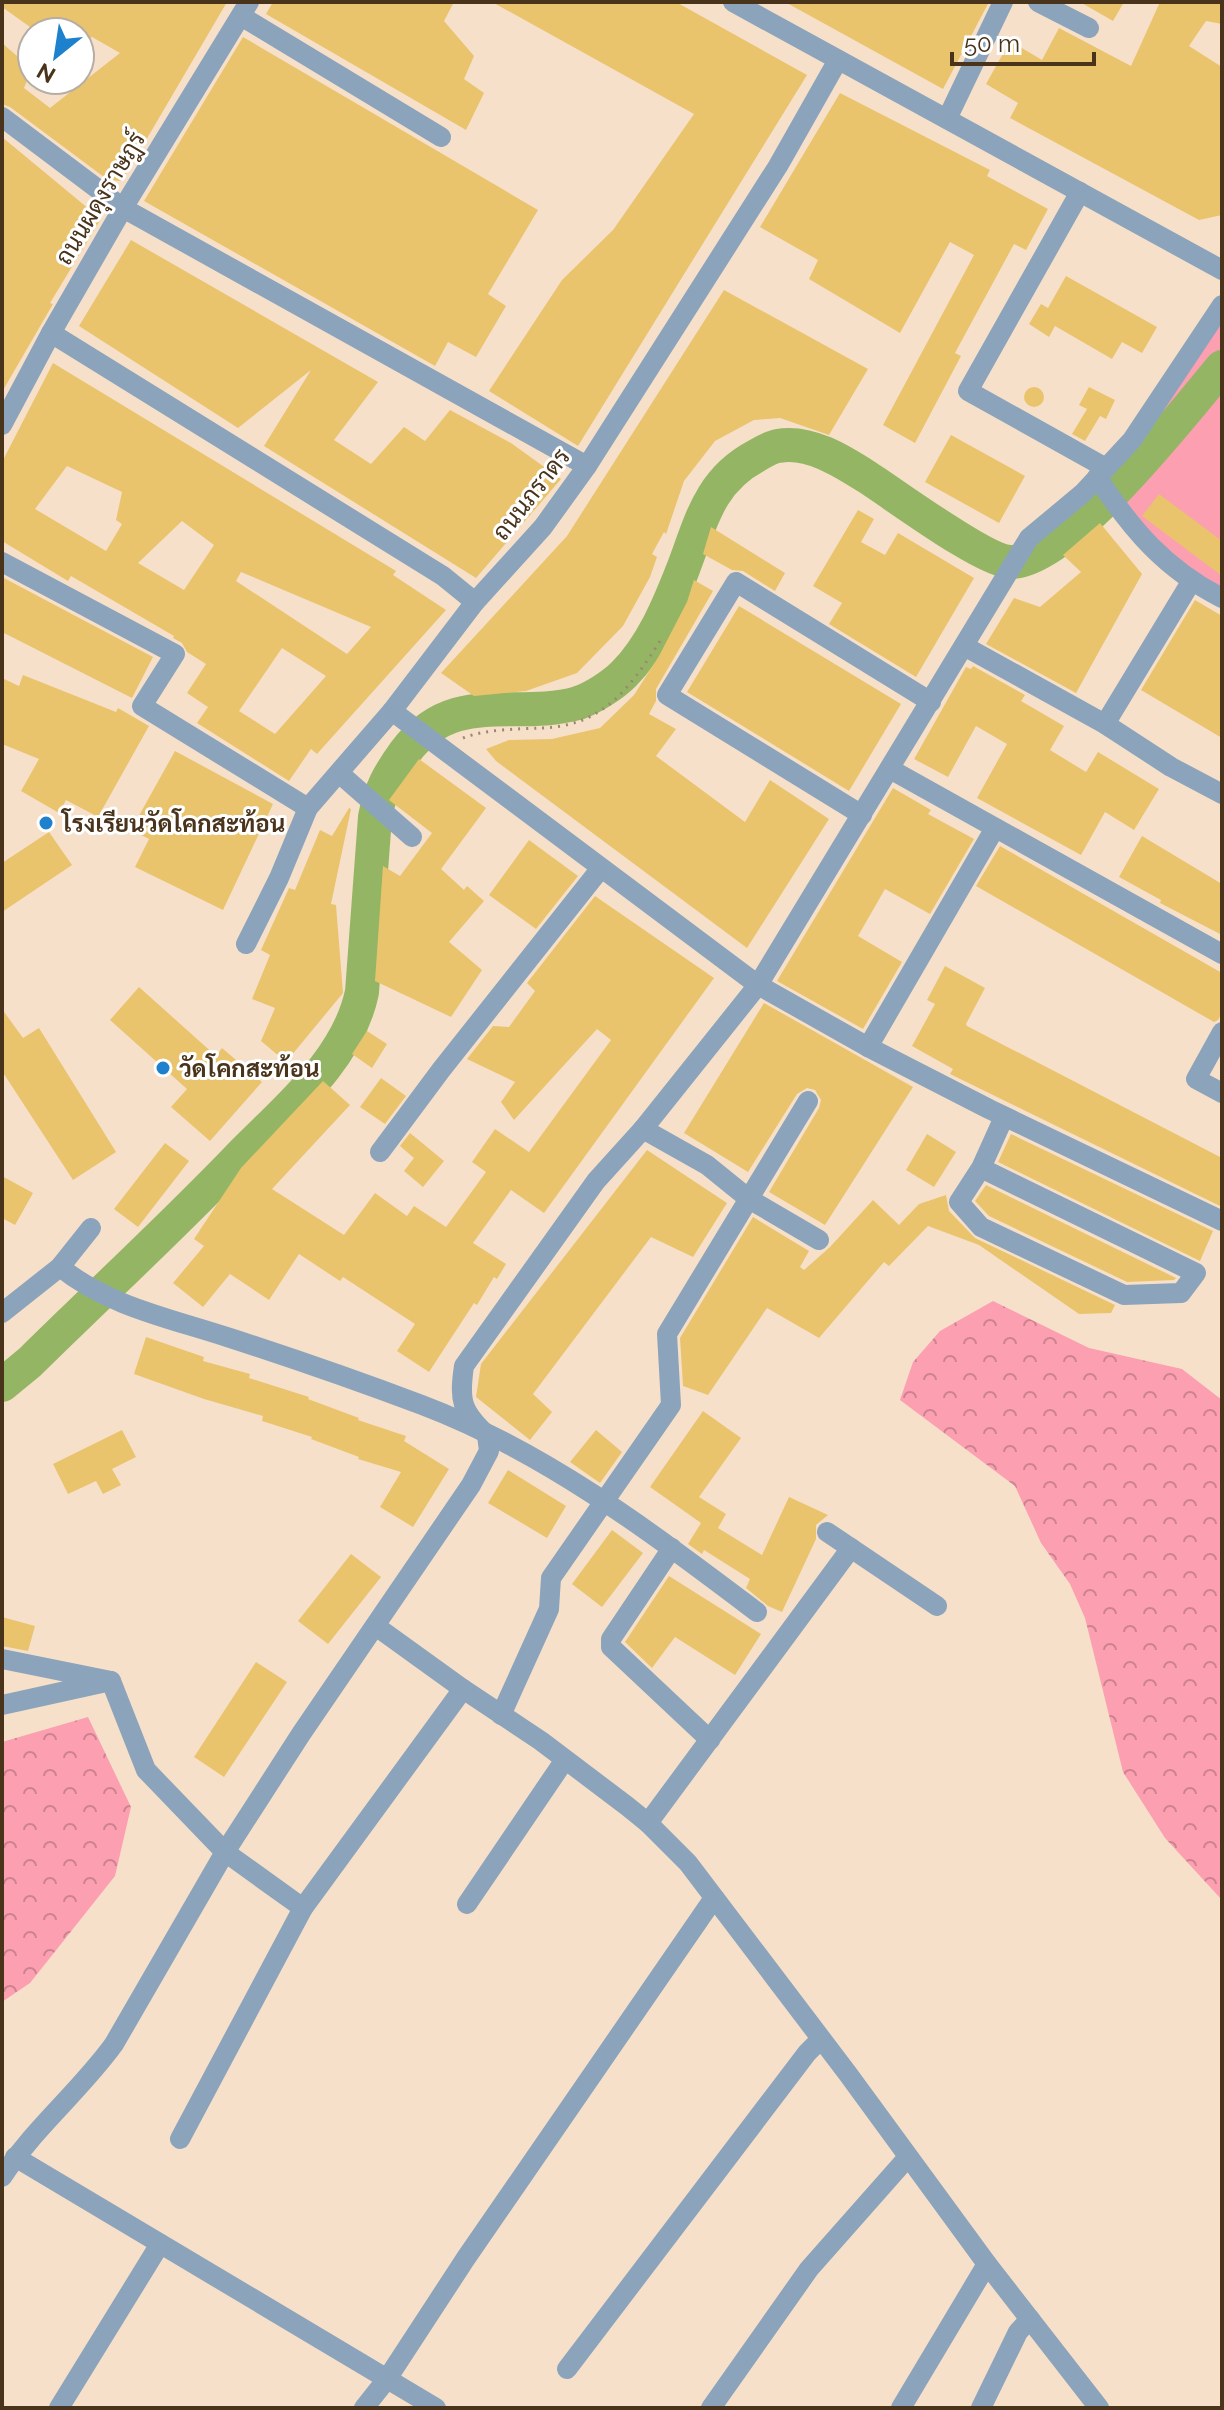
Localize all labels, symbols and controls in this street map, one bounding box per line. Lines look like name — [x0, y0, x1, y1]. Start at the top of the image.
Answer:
north arrow — [16, 16, 96, 96]
scale bar — [952, 16, 1094, 66]
text: 50 m — [964, 29, 1020, 58]
text: N — [32, 58, 60, 89]
street label: ถนนผดุงราษฎร์ — [48, 126, 153, 271]
street label: ถนนภราดร — [486, 442, 576, 546]
place label: โรงเรียนวัดโคกสะท้อน — [60, 808, 285, 838]
marker: โรงเรียนวัดโคกสะท้อน — [37, 814, 55, 832]
place label: วัดโคกสะท้อน — [179, 1053, 320, 1083]
marker: วัดโคกสะท้อน — [154, 1059, 172, 1077]

